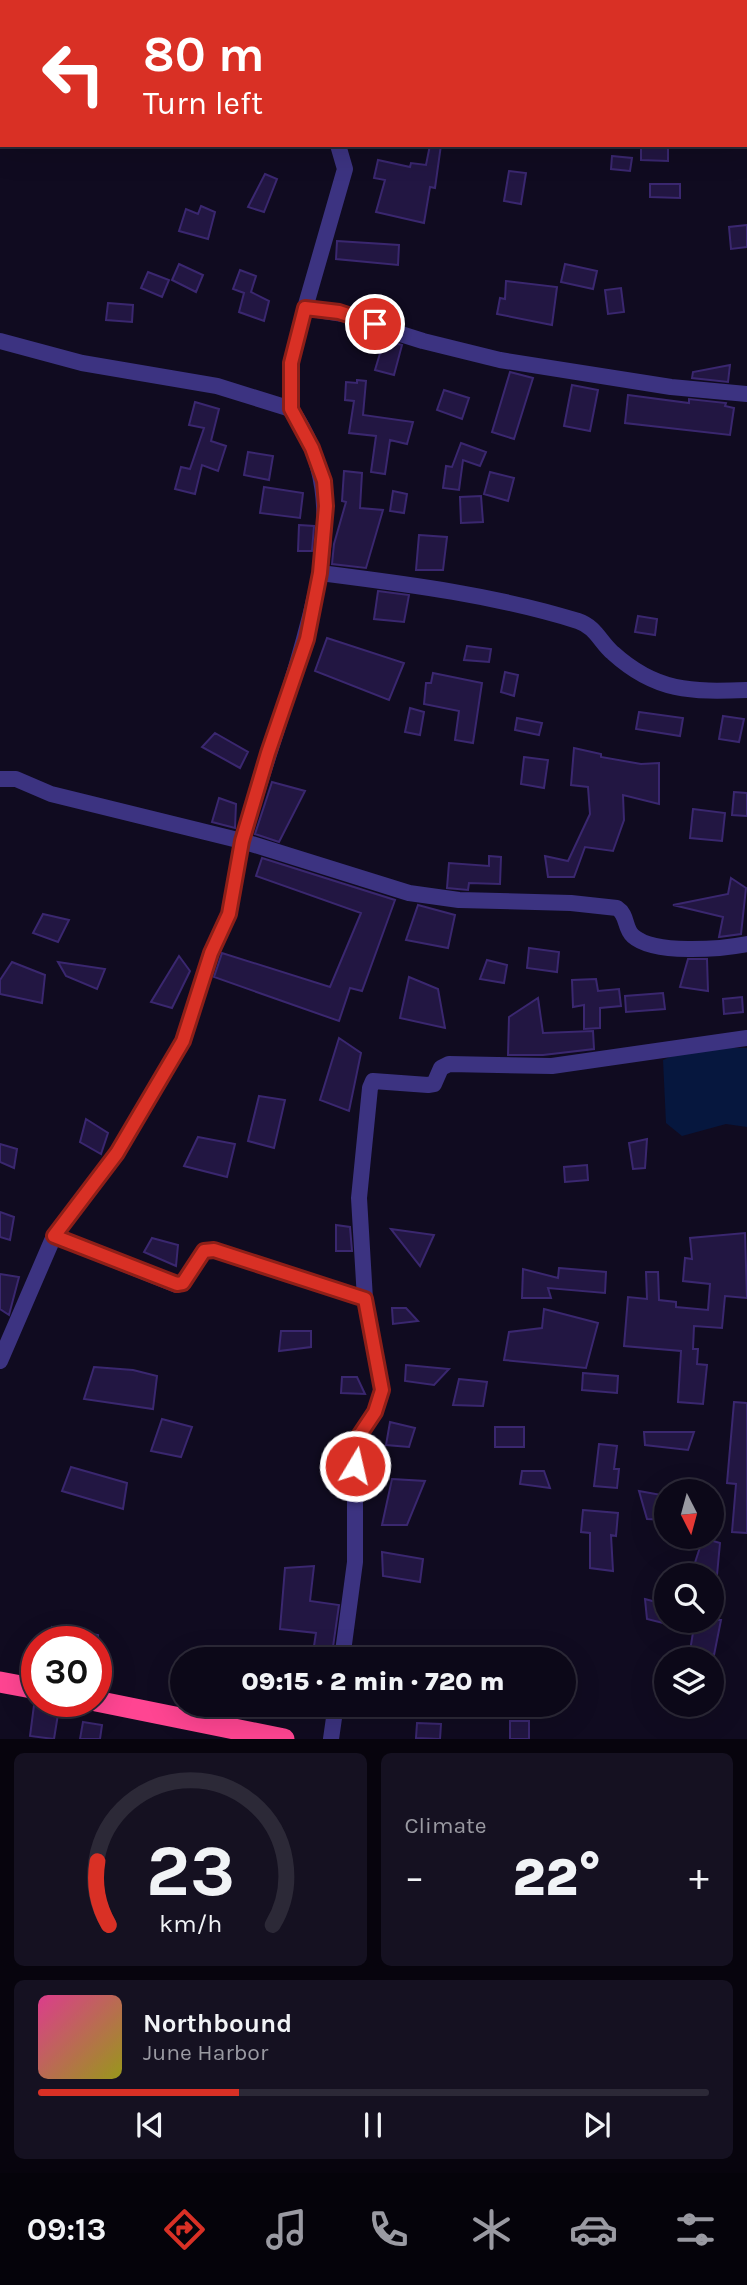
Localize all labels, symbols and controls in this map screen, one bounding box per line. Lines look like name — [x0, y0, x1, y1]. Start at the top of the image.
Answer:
text: 80 m — [143, 26, 265, 83]
icon: left — [28, 28, 119, 119]
text: Turn left — [143, 85, 263, 122]
pin — [345, 294, 405, 354]
icon: arrive — [356, 305, 394, 343]
position arrow — [318, 1429, 392, 1503]
north arrow — [654, 1479, 724, 1549]
map controls — [654, 1479, 724, 1717]
button: search — [654, 1563, 724, 1633]
speed limit sign: 30 — [21, 1626, 112, 1717]
button: layers — [654, 1647, 724, 1717]
text: 09:15 · 2 min · 720 m — [241, 1666, 505, 1697]
text: Climate — [405, 1812, 487, 1839]
text: 23 — [146, 1829, 235, 1914]
text: 22° — [512, 1847, 601, 1908]
text: − — [405, 1855, 424, 1900]
text: + — [689, 1855, 709, 1900]
text: km/h — [159, 1909, 222, 1938]
text: Northbound — [143, 2008, 292, 2039]
text: June Harbor — [143, 2039, 268, 2066]
icon: previous — [131, 2106, 169, 2144]
icon: pause — [354, 2106, 392, 2144]
icon: next — [578, 2106, 616, 2144]
icon: directions — [160, 2205, 209, 2254]
icon: music — [262, 2205, 311, 2254]
icon: phone — [364, 2205, 413, 2254]
icon: climate — [467, 2205, 516, 2254]
icon: car — [569, 2205, 618, 2254]
icon: filters — [671, 2205, 720, 2254]
text: 09:13 — [27, 2211, 106, 2248]

